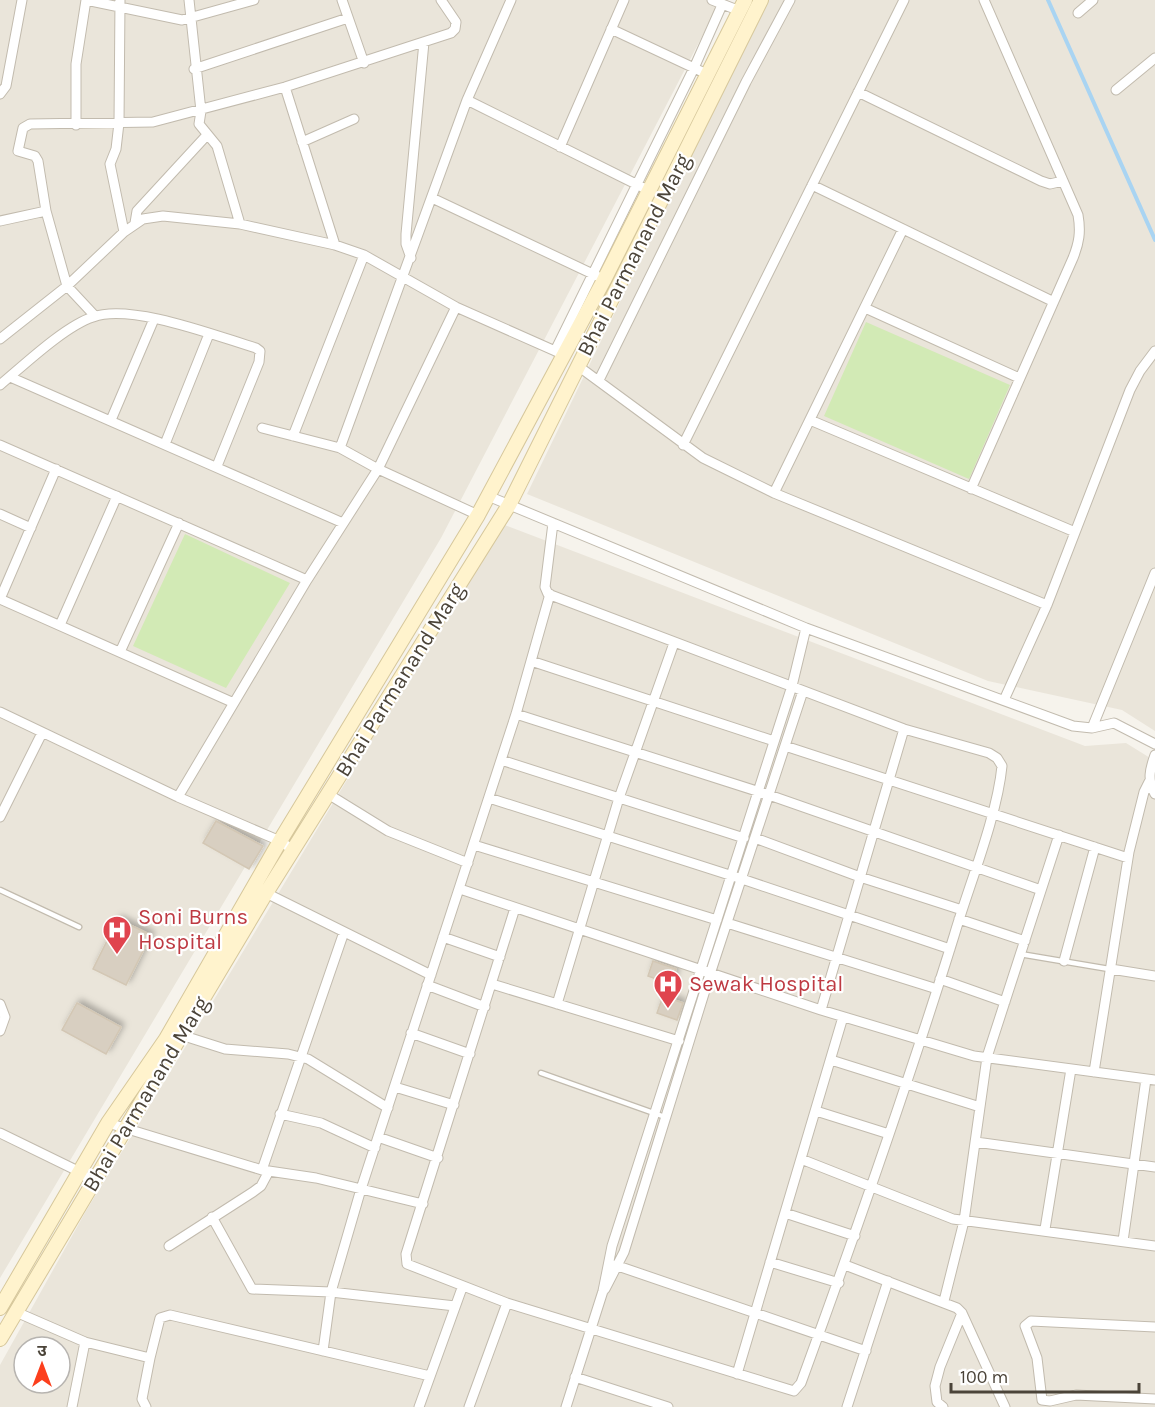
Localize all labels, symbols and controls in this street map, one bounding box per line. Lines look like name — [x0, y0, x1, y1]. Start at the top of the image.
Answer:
street label: Bhai Parmanand Marg — [572, 149, 697, 360]
street label: Bhai Parmanand Marg — [330, 578, 471, 782]
place label: Soni Burns Hospital — [138, 904, 248, 955]
hospital icon: Soni Burns Hospital — [101, 914, 133, 956]
hospital icon: Sewak Hospital — [652, 968, 684, 1010]
place label: Sewak Hospital — [689, 971, 844, 997]
street label: Bhai Parmanand Marg — [77, 991, 215, 1196]
north arrow — [12, 1335, 72, 1395]
text: उ — [37, 1341, 47, 1360]
scale bar — [951, 1356, 1138, 1394]
text: 100 m — [960, 1366, 1008, 1388]

